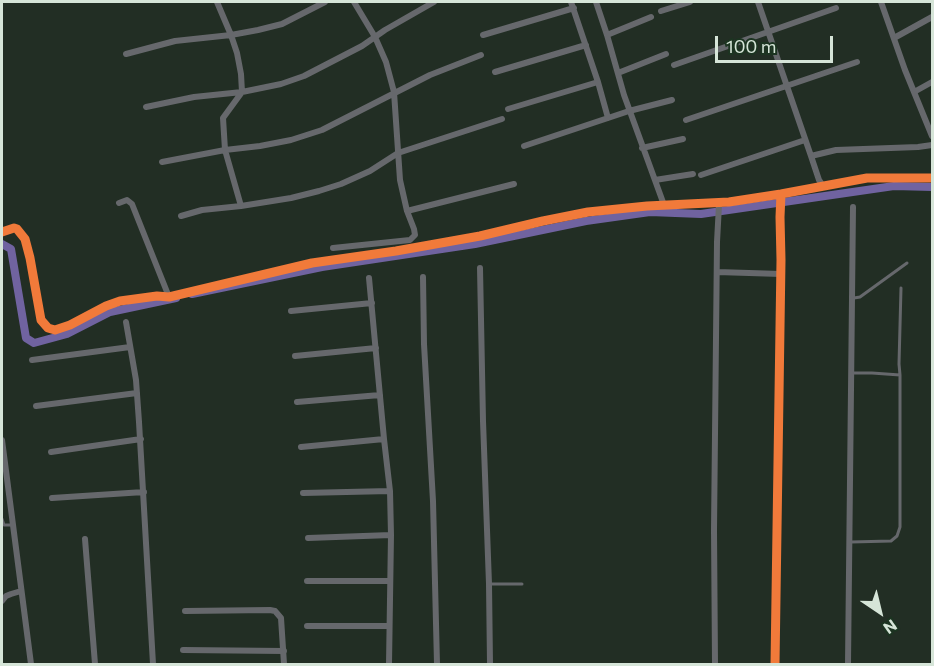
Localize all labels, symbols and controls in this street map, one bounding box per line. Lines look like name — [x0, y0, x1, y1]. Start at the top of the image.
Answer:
scale bar — [718, 24, 836, 62]
text: 100 m — [726, 35, 776, 57]
north arrow — [850, 582, 910, 642]
text: N — [880, 616, 901, 638]

